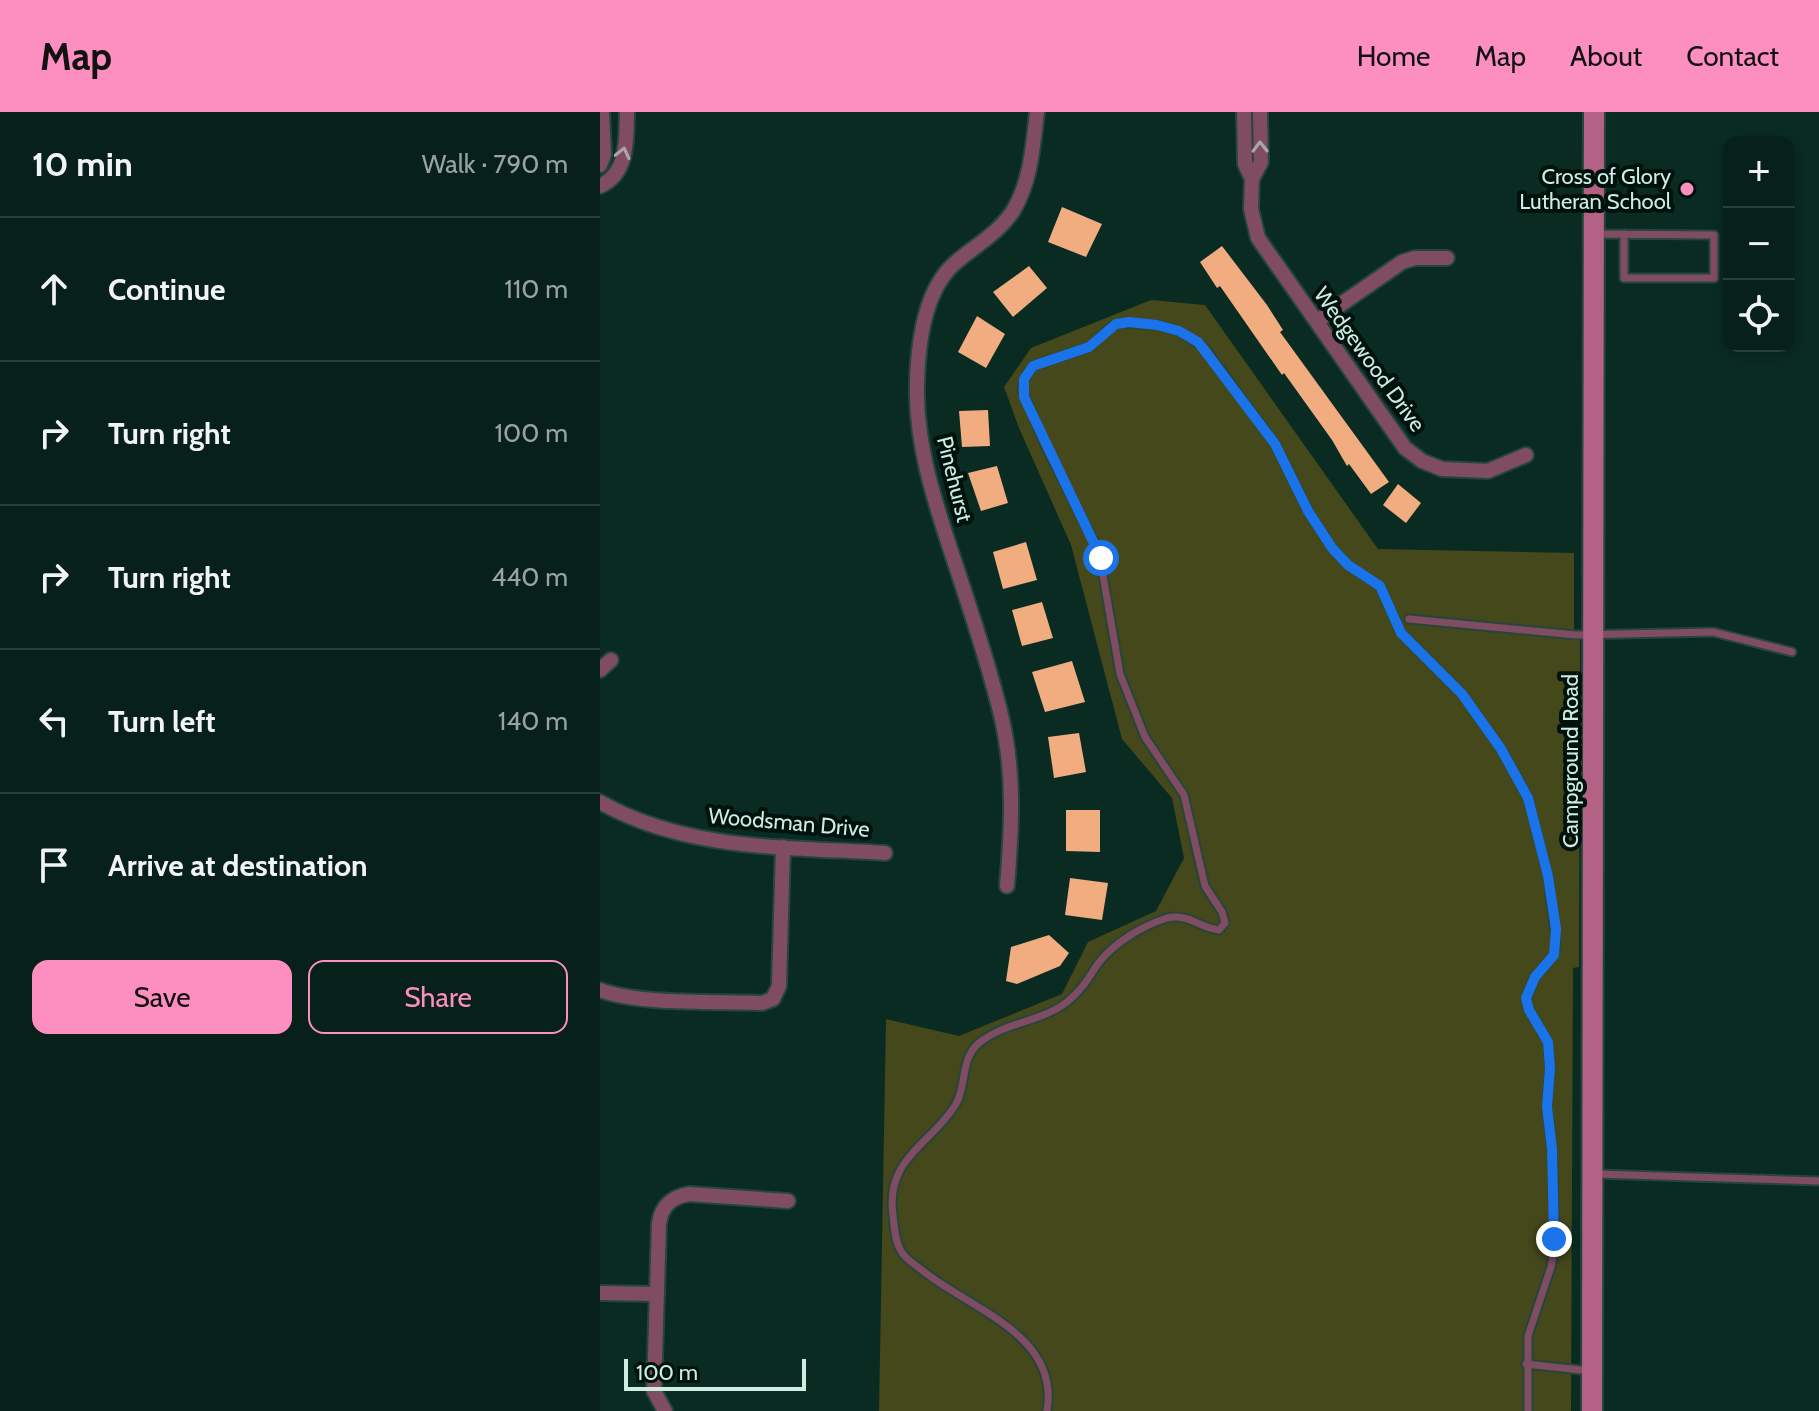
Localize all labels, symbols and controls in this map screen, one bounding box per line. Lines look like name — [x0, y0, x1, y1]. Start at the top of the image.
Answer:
text: Map — [40, 33, 112, 80]
text: Home — [1357, 39, 1430, 73]
text: Map — [1474, 39, 1526, 73]
text: About — [1570, 39, 1642, 73]
text: Contact — [1686, 39, 1779, 73]
map controls — [1723, 136, 1795, 352]
button: + — [1723, 136, 1795, 208]
one-way arrow — [1252, 140, 1269, 153]
text: 10 min — [32, 143, 133, 185]
one-way arrow — [614, 147, 631, 161]
text: Walk · 790 m — [422, 148, 568, 180]
place label: Cross of Glory Lutheran School — [1519, 163, 1672, 215]
marker: Cross of Glory Lutheran School — [1678, 180, 1696, 198]
button: − — [1723, 208, 1795, 280]
icon: ahead — [32, 267, 76, 311]
text: Continue — [108, 271, 225, 308]
text: 110 m — [504, 273, 568, 305]
button: locate — [1723, 280, 1795, 352]
street label: Wedgewood Drive — [1308, 282, 1431, 437]
icon: right — [32, 411, 76, 455]
text: Turn right — [108, 415, 231, 452]
text: 100 m — [495, 417, 568, 449]
street label: Pinehurst — [931, 433, 978, 525]
route start — [1083, 540, 1119, 576]
icon: right — [32, 555, 76, 599]
text: Turn right — [108, 559, 231, 596]
text: 440 m — [491, 561, 568, 593]
street label: Campground Road — [1557, 674, 1584, 848]
icon: left — [32, 699, 76, 743]
text: Turn left — [108, 703, 216, 740]
text: 140 m — [498, 705, 568, 737]
street label: Woodsman Drive — [707, 802, 871, 843]
icon: arrive — [32, 843, 76, 887]
text: Arrive at destination — [108, 847, 368, 884]
button: Save — [32, 960, 292, 1034]
button: Share — [308, 960, 568, 1034]
route end — [1536, 1221, 1572, 1257]
scale bar — [624, 1355, 806, 1391]
text: 100 m — [636, 1359, 698, 1386]

